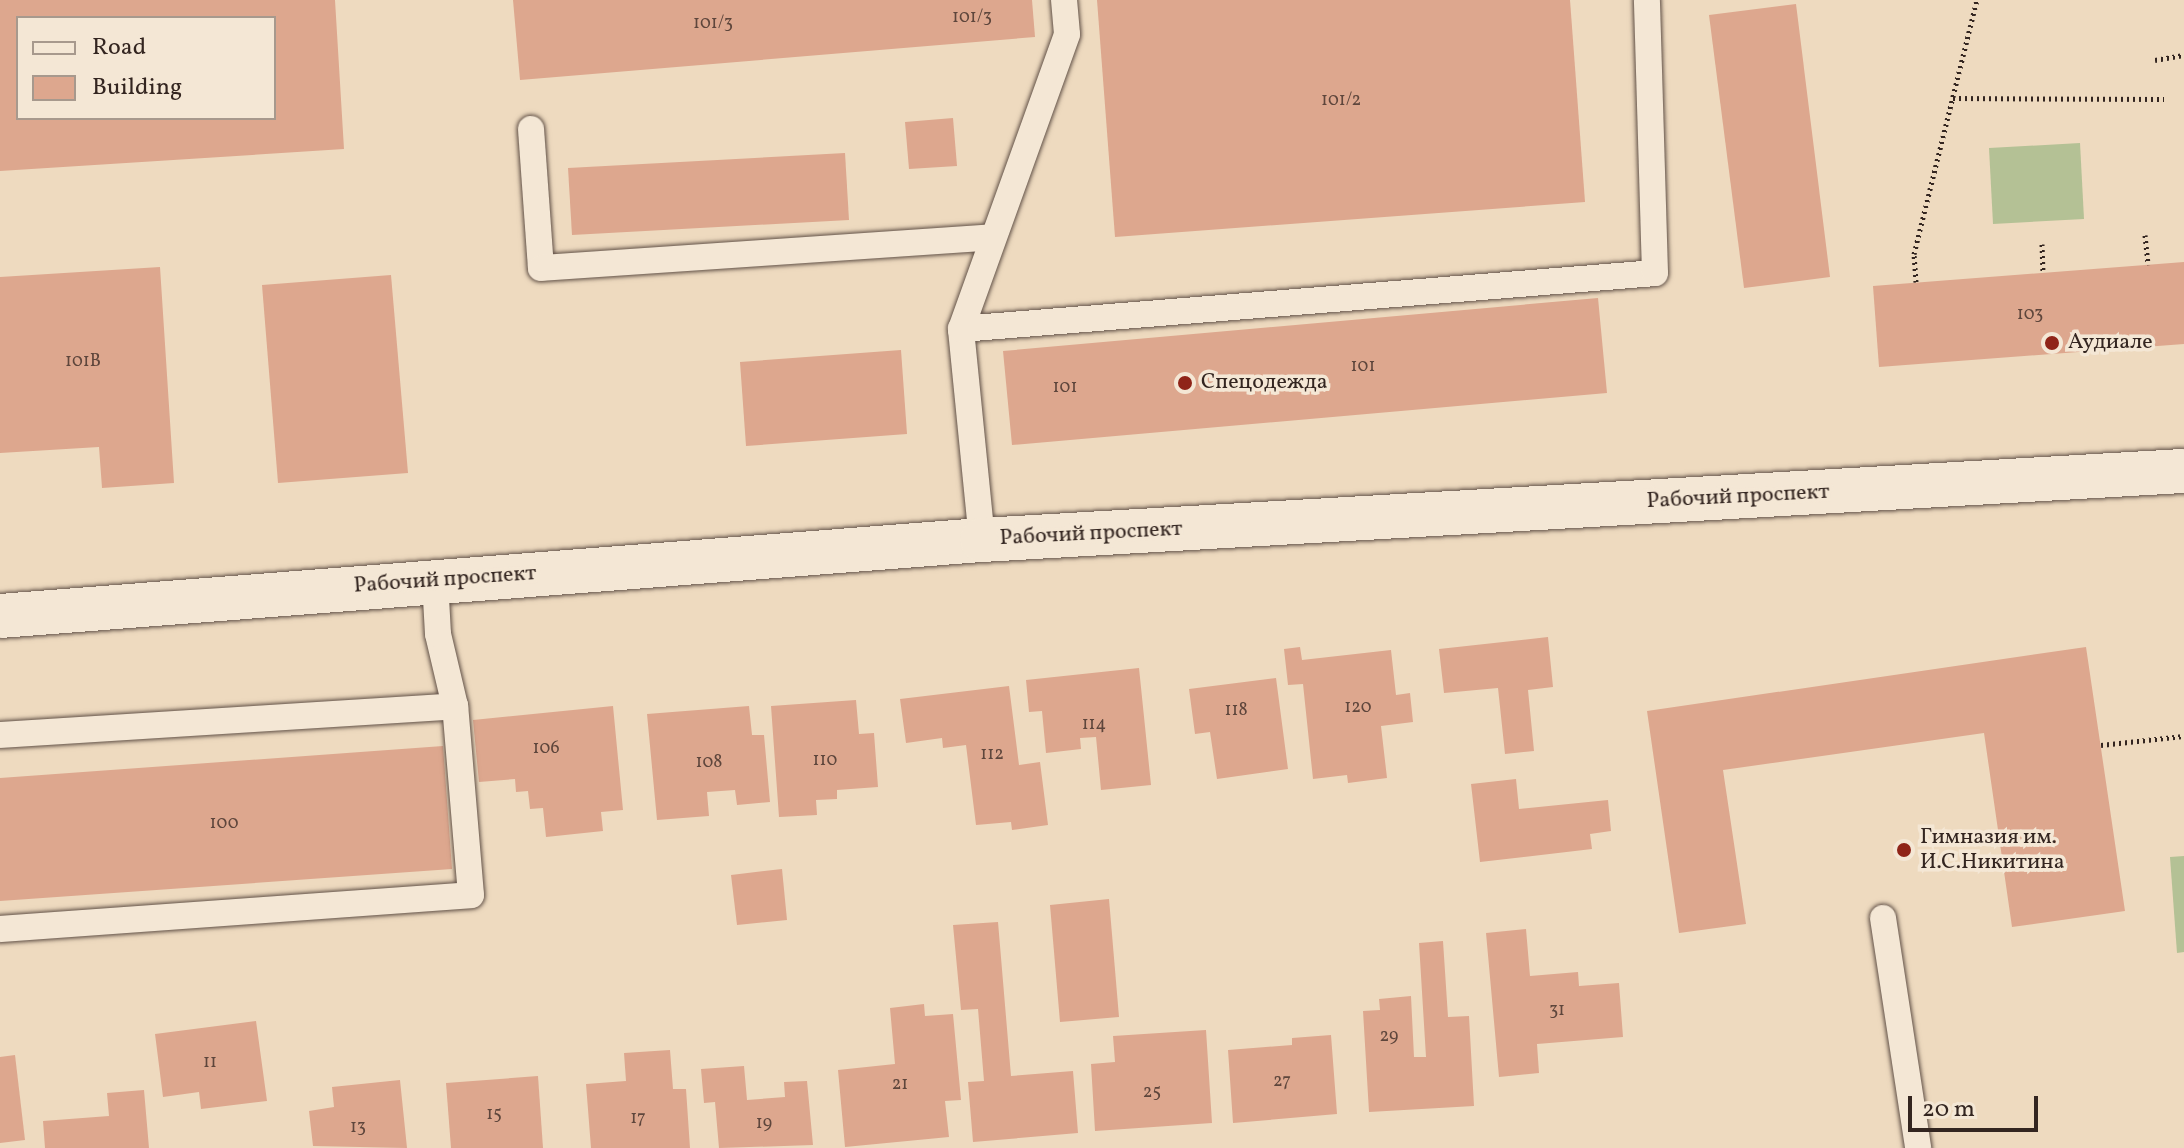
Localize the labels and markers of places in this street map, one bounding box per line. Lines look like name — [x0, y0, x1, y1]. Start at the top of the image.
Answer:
place label: Аудиале — [2068, 330, 2153, 356]
marker: Аудиале — [2043, 334, 2061, 352]
place label: Спецодежда — [1201, 370, 1328, 396]
marker: Спецодежда — [1176, 374, 1194, 392]
place label: Гимназия им. И.С.Никитина — [1920, 824, 2065, 876]
marker: Гимназия им. И.С.Никитина — [1895, 841, 1913, 859]

